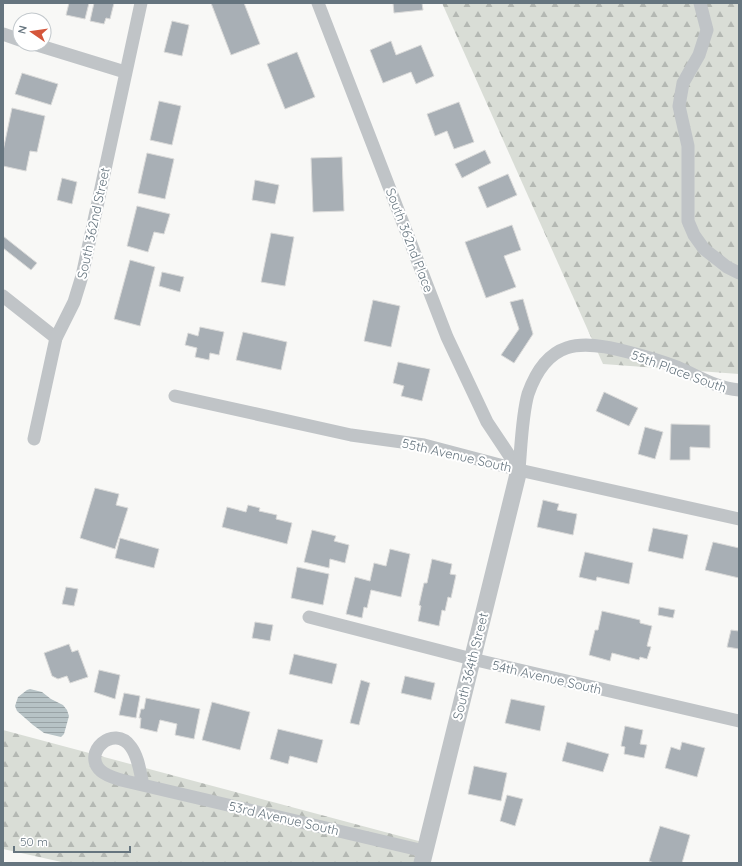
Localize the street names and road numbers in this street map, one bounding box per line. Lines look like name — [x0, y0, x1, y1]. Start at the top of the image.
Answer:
street label: South 362nd Street — [73, 166, 113, 280]
street label: South 362nd Place — [383, 186, 437, 294]
street label: 55th Place South — [629, 346, 729, 396]
street label: 55th Avenue South — [401, 435, 513, 475]
street label: South 364th Street — [449, 611, 491, 721]
street label: 54th Avenue South — [491, 657, 603, 697]
street label: 53rd Avenue South — [227, 798, 341, 838]

